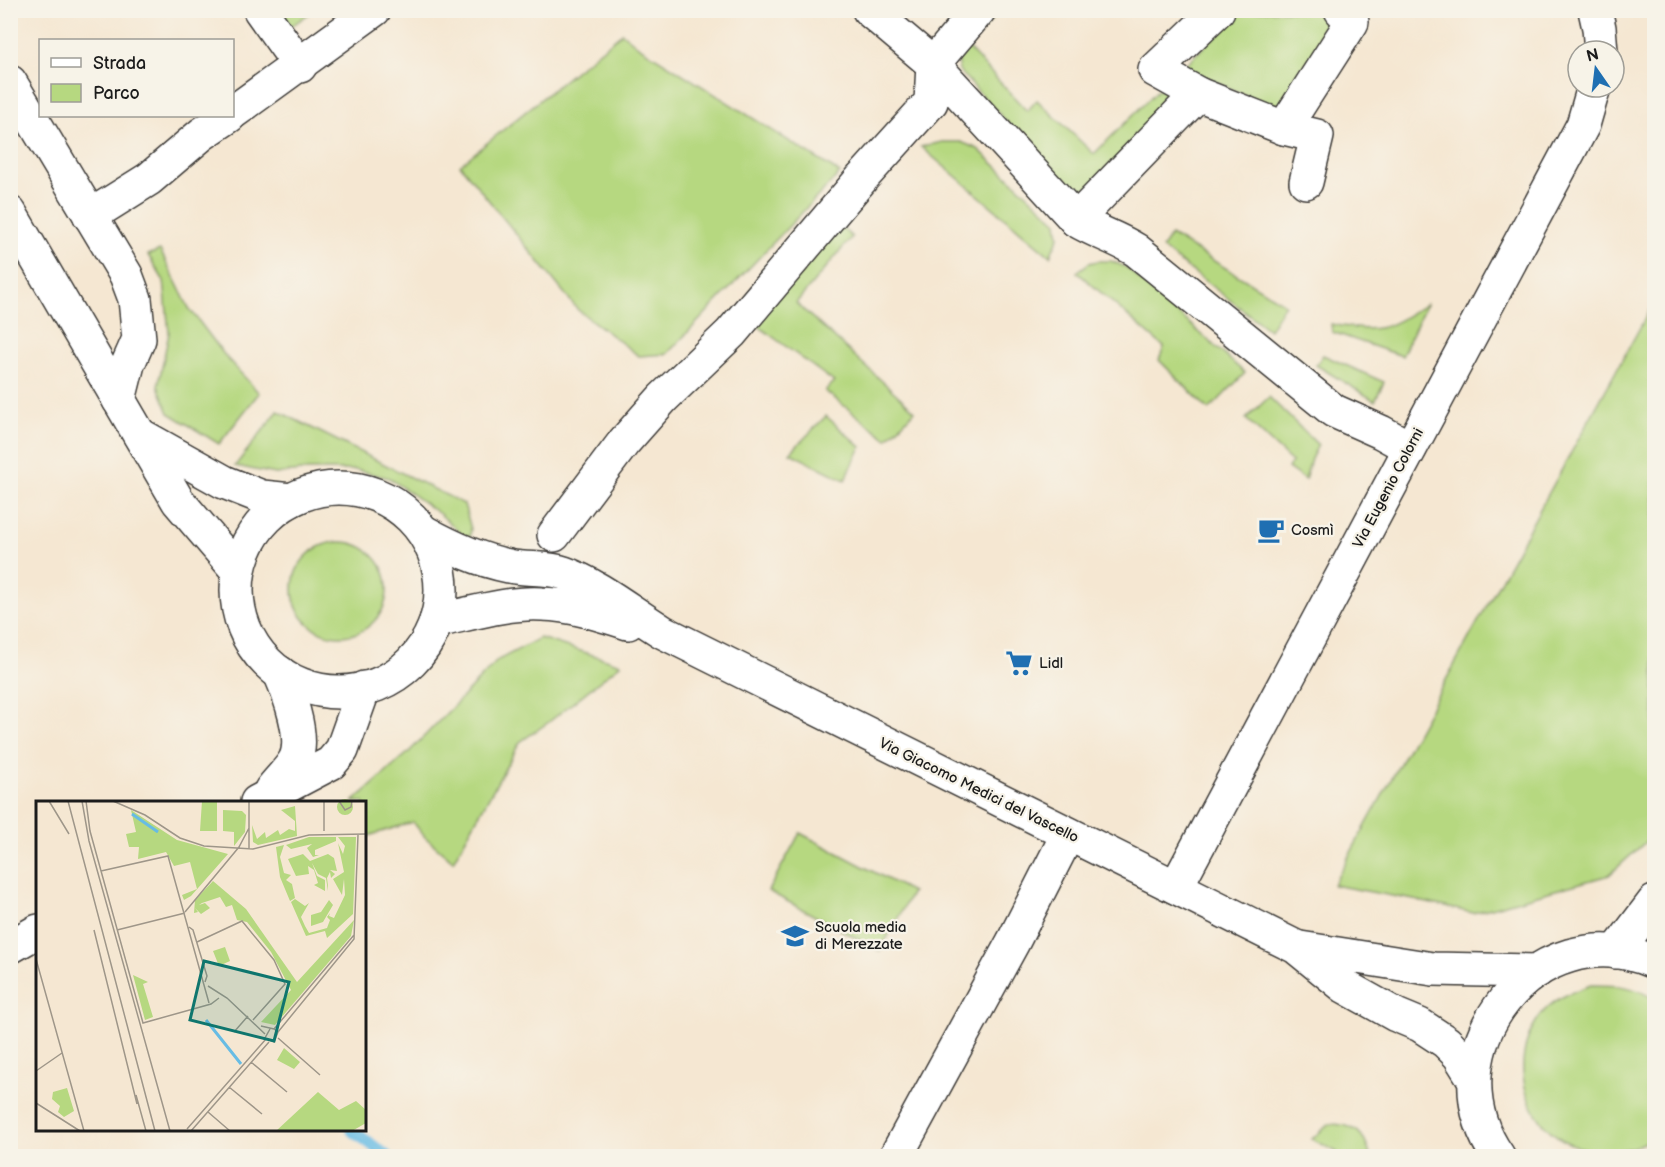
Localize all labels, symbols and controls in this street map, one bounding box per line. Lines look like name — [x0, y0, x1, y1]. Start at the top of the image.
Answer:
legend — [39, 39, 234, 117]
north arrow — [1566, 39, 1626, 99]
text: N — [1585, 45, 1601, 67]
text: Strada — [93, 53, 146, 74]
text: Parco — [93, 83, 140, 104]
street label: Via Eugenio Colorni — [1349, 425, 1428, 552]
cafe icon: Cosmì — [1256, 515, 1286, 545]
place label: Cosmì — [1291, 521, 1334, 540]
supermarket icon: Lidl — [1004, 648, 1034, 678]
place label: Lidl — [1039, 654, 1063, 673]
street label: Via Giacomo Medici del Vascello — [876, 734, 1082, 847]
inset map — [36, 801, 366, 1131]
place label: Scuola media di Merezzate — [815, 918, 907, 954]
school or university icon: Scuola media di Merezzate — [780, 921, 810, 951]

